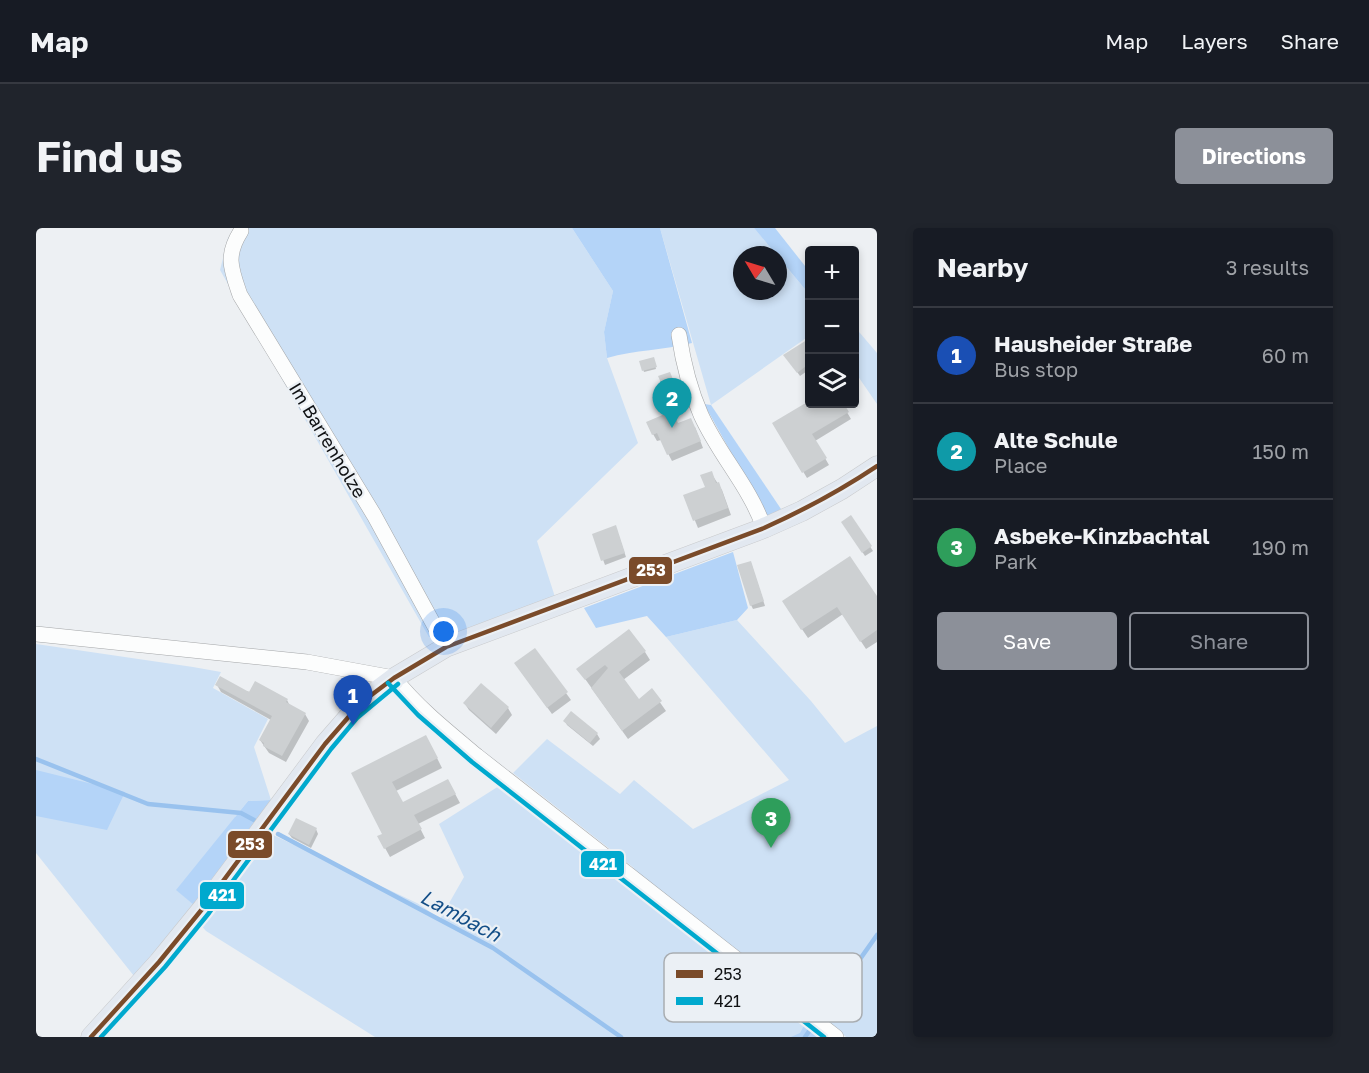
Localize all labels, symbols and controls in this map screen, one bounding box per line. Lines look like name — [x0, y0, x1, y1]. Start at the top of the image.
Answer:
text: Map — [30, 25, 88, 58]
text: Map — [1105, 28, 1148, 54]
text: Layers — [1181, 28, 1248, 54]
text: Share — [1281, 28, 1339, 54]
button: Directions — [1175, 128, 1333, 184]
text: Find us — [36, 131, 183, 181]
north arrow — [733, 246, 787, 300]
map controls — [805, 246, 859, 408]
button: + — [805, 246, 859, 300]
text: Nearby — [937, 252, 1028, 283]
text: 3 results — [1226, 255, 1309, 279]
button: − — [805, 300, 859, 354]
text: Hausheider Straße — [994, 330, 1192, 357]
text: 1 — [951, 343, 962, 367]
text: 60 m — [1262, 343, 1309, 367]
button: layers — [805, 354, 859, 408]
text: Bus stop — [994, 357, 1078, 381]
street label: Im Barrenholze — [285, 378, 371, 502]
pin: 2 — [652, 378, 692, 428]
text: Alte Schule — [994, 426, 1118, 453]
text: 2 — [950, 439, 963, 463]
text: 150 m — [1253, 439, 1309, 463]
text: Place — [994, 453, 1047, 477]
text: Asbeke-Kinzbachtal — [994, 522, 1210, 549]
text: 3 — [950, 535, 963, 559]
text: 190 m — [1252, 535, 1309, 559]
text: Park — [994, 549, 1037, 573]
line badge: 253 — [628, 556, 673, 585]
text: 253 — [636, 560, 666, 580]
button: Save — [937, 612, 1117, 670]
button: Share — [1129, 612, 1309, 670]
your location — [429, 617, 458, 646]
pin: 1 — [334, 676, 372, 725]
pin: 3 — [752, 798, 790, 848]
line badge: 253 — [227, 830, 273, 859]
text: 253 — [235, 834, 265, 854]
line badge: 421 — [580, 850, 625, 878]
text: 421 — [589, 854, 617, 874]
line badge: 421 — [199, 881, 245, 910]
water label: Lambach — [417, 884, 506, 946]
text: 421 — [208, 885, 236, 905]
legend — [664, 953, 862, 1022]
text: 253 — [714, 964, 742, 984]
text: 421 — [714, 991, 741, 1011]

